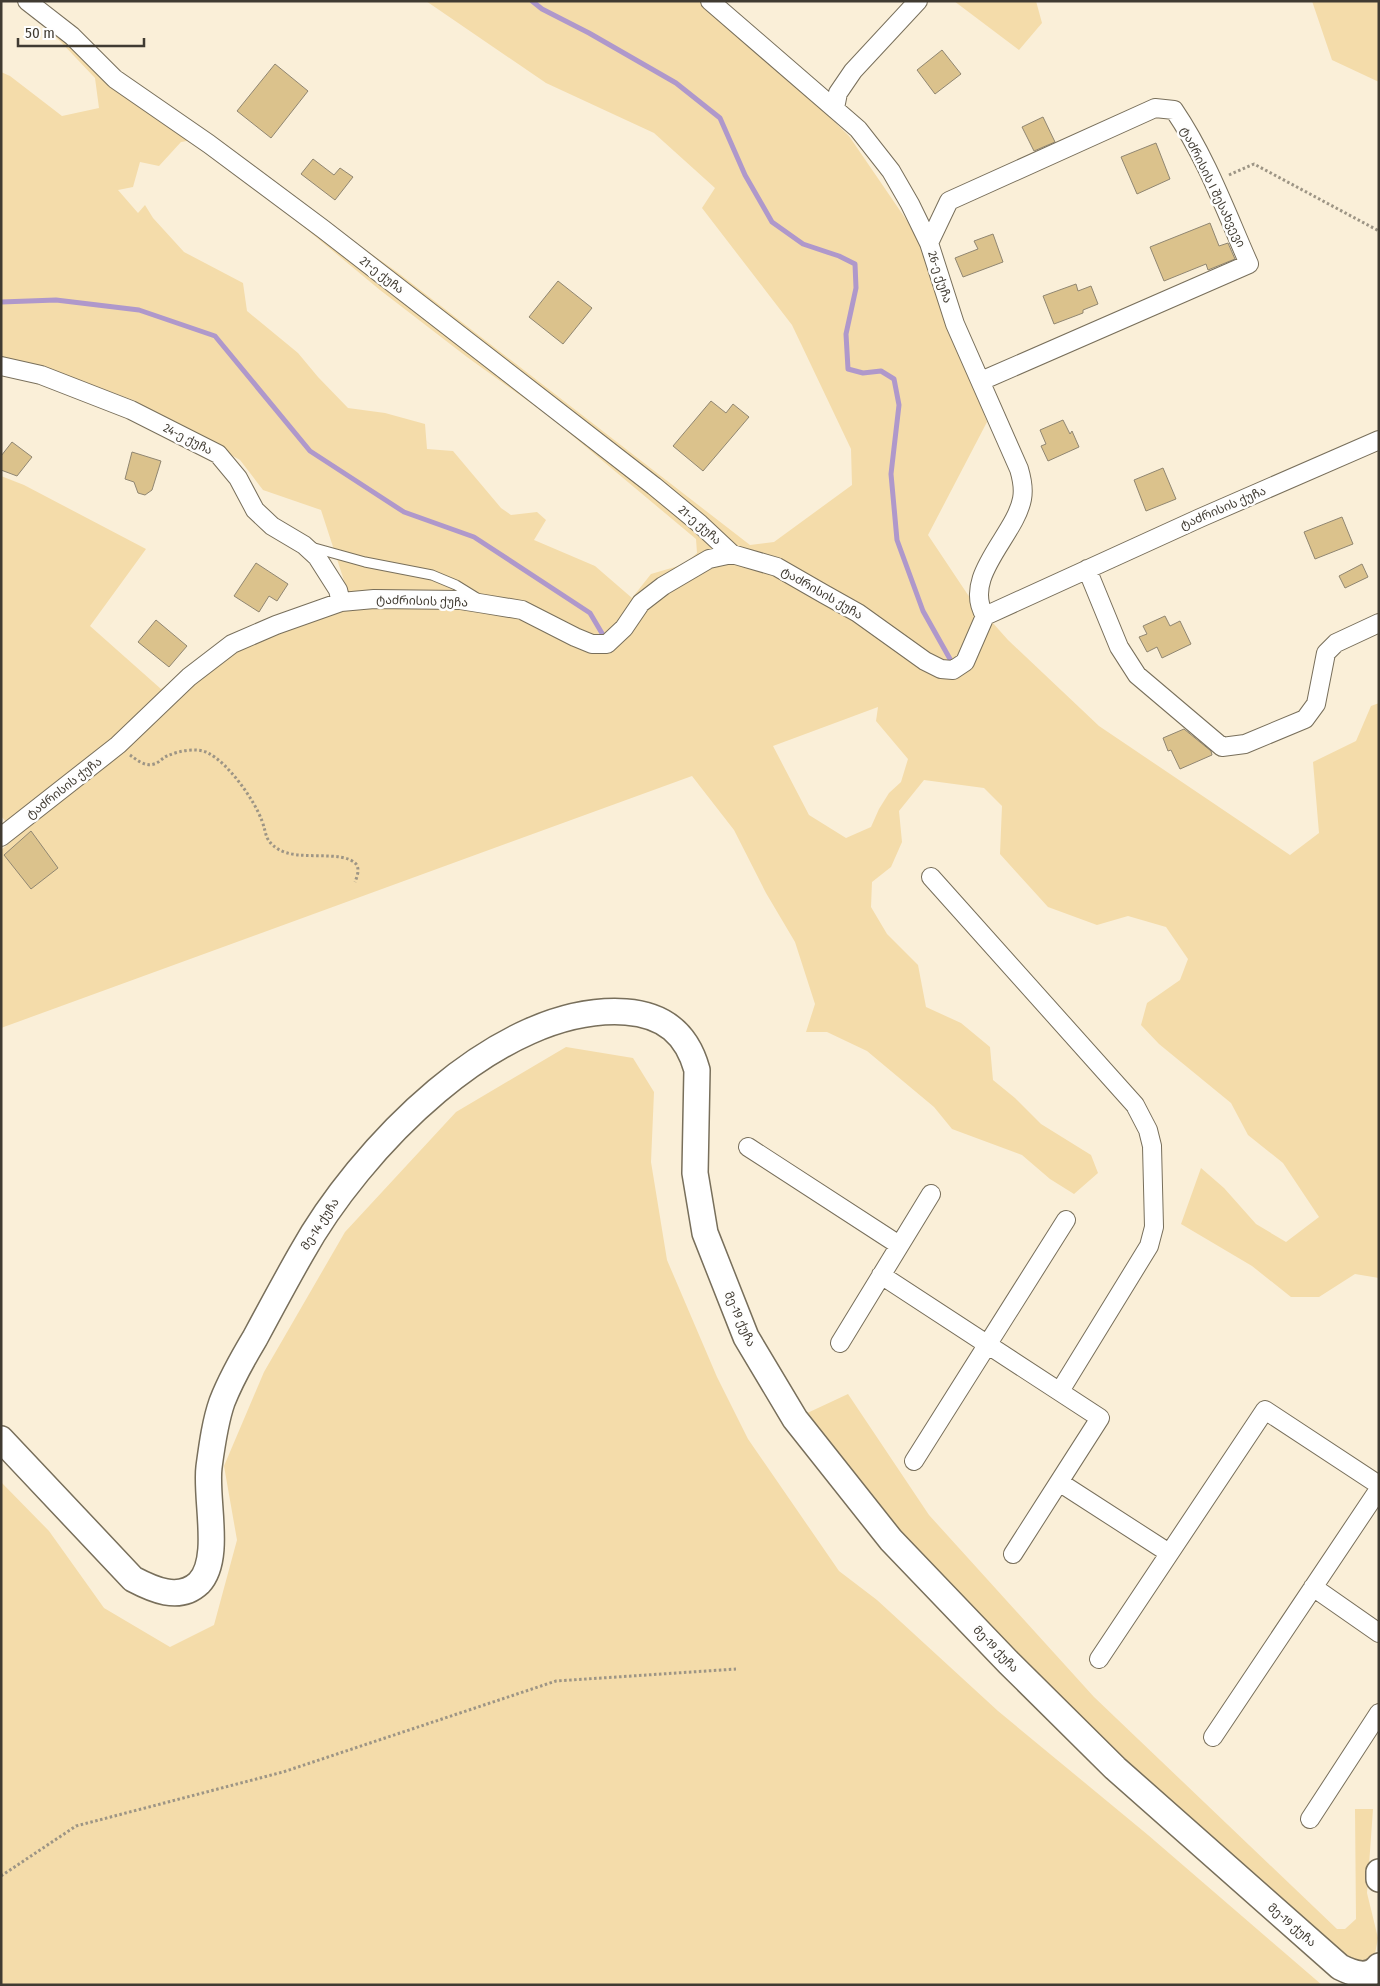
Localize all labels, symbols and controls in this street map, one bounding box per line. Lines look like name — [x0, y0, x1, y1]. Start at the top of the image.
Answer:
scale bar — [18, 15, 144, 47]
text: 50 m — [25, 24, 55, 42]
street label: ტაძრისის I შესახვევი — [1178, 124, 1248, 250]
street label: 26-ე ქუჩა — [925, 249, 955, 305]
street label: 21-ე ქუჩა — [357, 253, 407, 297]
street label: 24-ე ქუჩა — [161, 421, 215, 457]
street label: ტაძრისის ქუჩა — [1178, 484, 1268, 532]
street label: 21-ე ქუჩა — [676, 503, 724, 547]
street label: ტაძრისის ქუჩა — [779, 564, 865, 622]
street label: ტაძრისის ქუჩა — [376, 592, 468, 610]
street label: ტაძრისის ქუჩა — [24, 754, 104, 822]
street label: მე-14 ქუჩა — [298, 1195, 342, 1253]
street label: მე-19 ქუჩა — [722, 1289, 758, 1349]
street label: მე-19 ქუჩა — [970, 1623, 1022, 1675]
street label: მე-19 ქუჩა — [1265, 1900, 1319, 1950]

